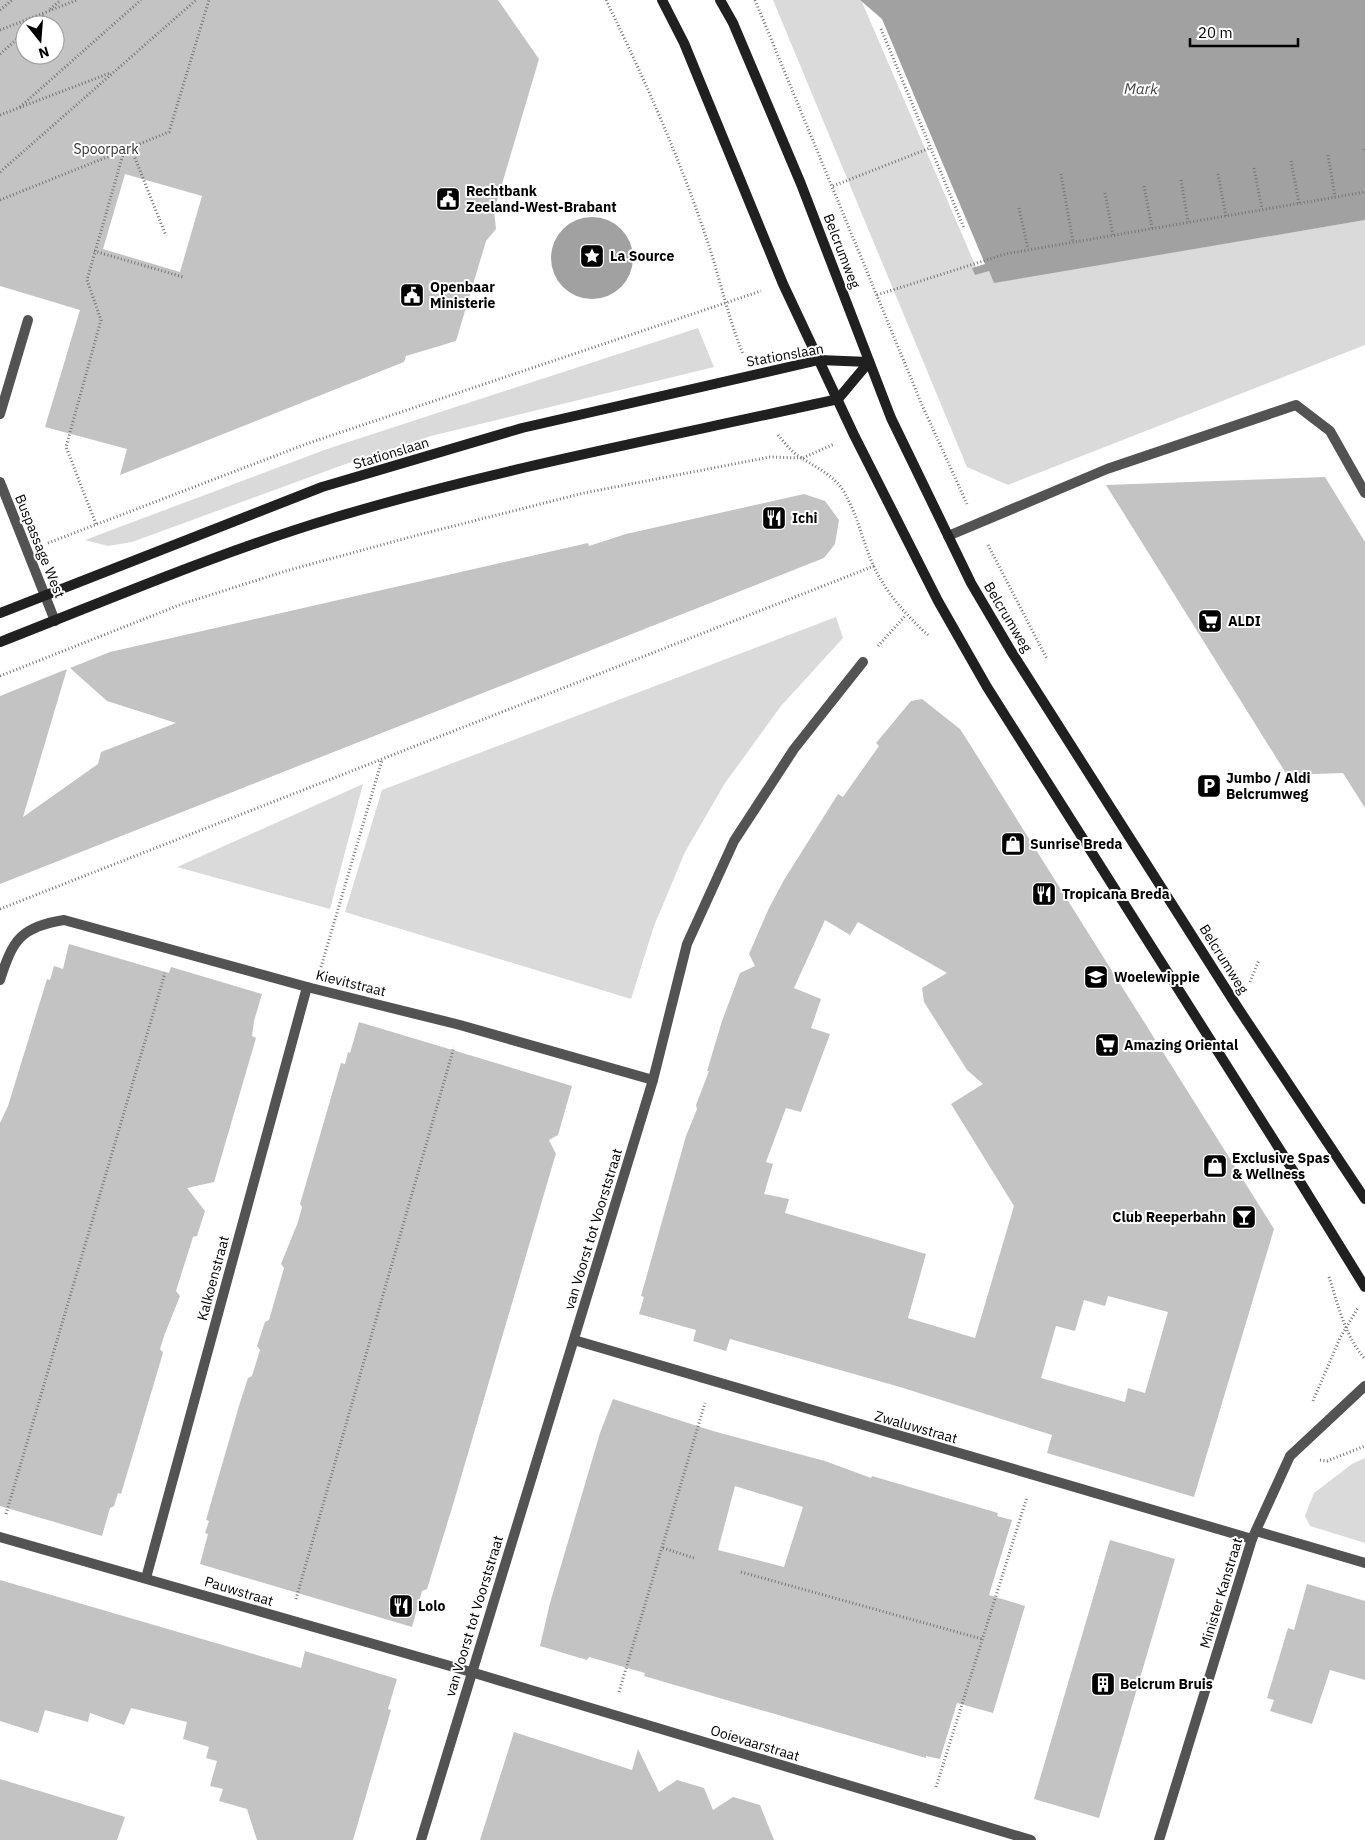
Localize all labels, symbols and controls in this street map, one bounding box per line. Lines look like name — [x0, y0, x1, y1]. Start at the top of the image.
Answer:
north arrow — [15, 15, 65, 65]
scale bar — [1190, 15, 1298, 47]
text: 20 m — [1198, 23, 1233, 42]
text: N — [36, 42, 51, 63]
water label: Mark — [1124, 79, 1158, 98]
park label: Spoorpark — [73, 140, 139, 158]
place label: Rechtbank Zeeland-West-Brabant — [466, 182, 617, 216]
public building icon: Rechtbank Zeeland-West-Brabant — [435, 186, 461, 212]
street label: Belcrumweg — [819, 211, 865, 292]
place icon: La Source — [579, 243, 605, 269]
place label: La Source — [610, 247, 674, 265]
place label: Openbaar Ministerie — [430, 278, 496, 312]
public building icon: Openbaar Ministerie — [399, 282, 425, 308]
street label: Stationslaan — [745, 339, 825, 371]
street label: Stationslaan — [351, 433, 431, 473]
street label: Buspassage West — [11, 491, 69, 601]
restaurant icon: Ichi — [761, 505, 787, 531]
place label: Ichi — [792, 509, 818, 527]
street label: Belcrumweg — [980, 579, 1036, 656]
supermarket icon: ALDI — [1197, 608, 1223, 634]
place label: ALDI — [1228, 612, 1261, 630]
place label: Jumbo / Aldi Belcrumweg — [1226, 769, 1311, 803]
parking icon: Jumbo / Aldi Belcrumweg — [1196, 773, 1222, 799]
shop icon: Sunrise Breda — [1000, 831, 1026, 857]
place label: Sunrise Breda — [1030, 835, 1123, 853]
restaurant icon: Tropicana Breda — [1031, 881, 1057, 907]
place label: Tropicana Breda — [1062, 885, 1170, 903]
street label: Belcrumweg — [1196, 921, 1253, 998]
school or university icon: Woelewippie — [1083, 964, 1109, 990]
street label: Kievitstraat — [314, 966, 388, 1000]
place label: Woelewippie — [1114, 968, 1200, 986]
supermarket icon: Amazing Oriental — [1094, 1032, 1120, 1058]
place label: Amazing Oriental — [1124, 1036, 1238, 1054]
street label: van Voorst tot Voorststraat — [560, 1146, 626, 1312]
place label: Exclusive Spas & Wellness — [1232, 1149, 1330, 1183]
shop icon: Exclusive Spas & Wellness — [1202, 1153, 1228, 1179]
bar icon: Club Reeperbahn — [1231, 1204, 1257, 1230]
place label: Club Reeperbahn — [1112, 1208, 1226, 1226]
street label: Kalkoenstraat — [193, 1234, 233, 1322]
street label: Zwaluwstraat — [873, 1407, 960, 1447]
street label: van Voorst tot Voorststraat — [441, 1533, 507, 1699]
street label: Minister Kanstraat — [1196, 1535, 1246, 1650]
street label: Pauwstraat — [202, 1572, 276, 1610]
restaurant icon: Lolo — [388, 1593, 414, 1619]
place label: Lolo — [418, 1597, 445, 1615]
building icon: Belcrum Bruis — [1090, 1671, 1116, 1697]
place label: Belcrum Bruis — [1120, 1675, 1213, 1693]
street label: Ooievaarstraat — [708, 1721, 802, 1765]

